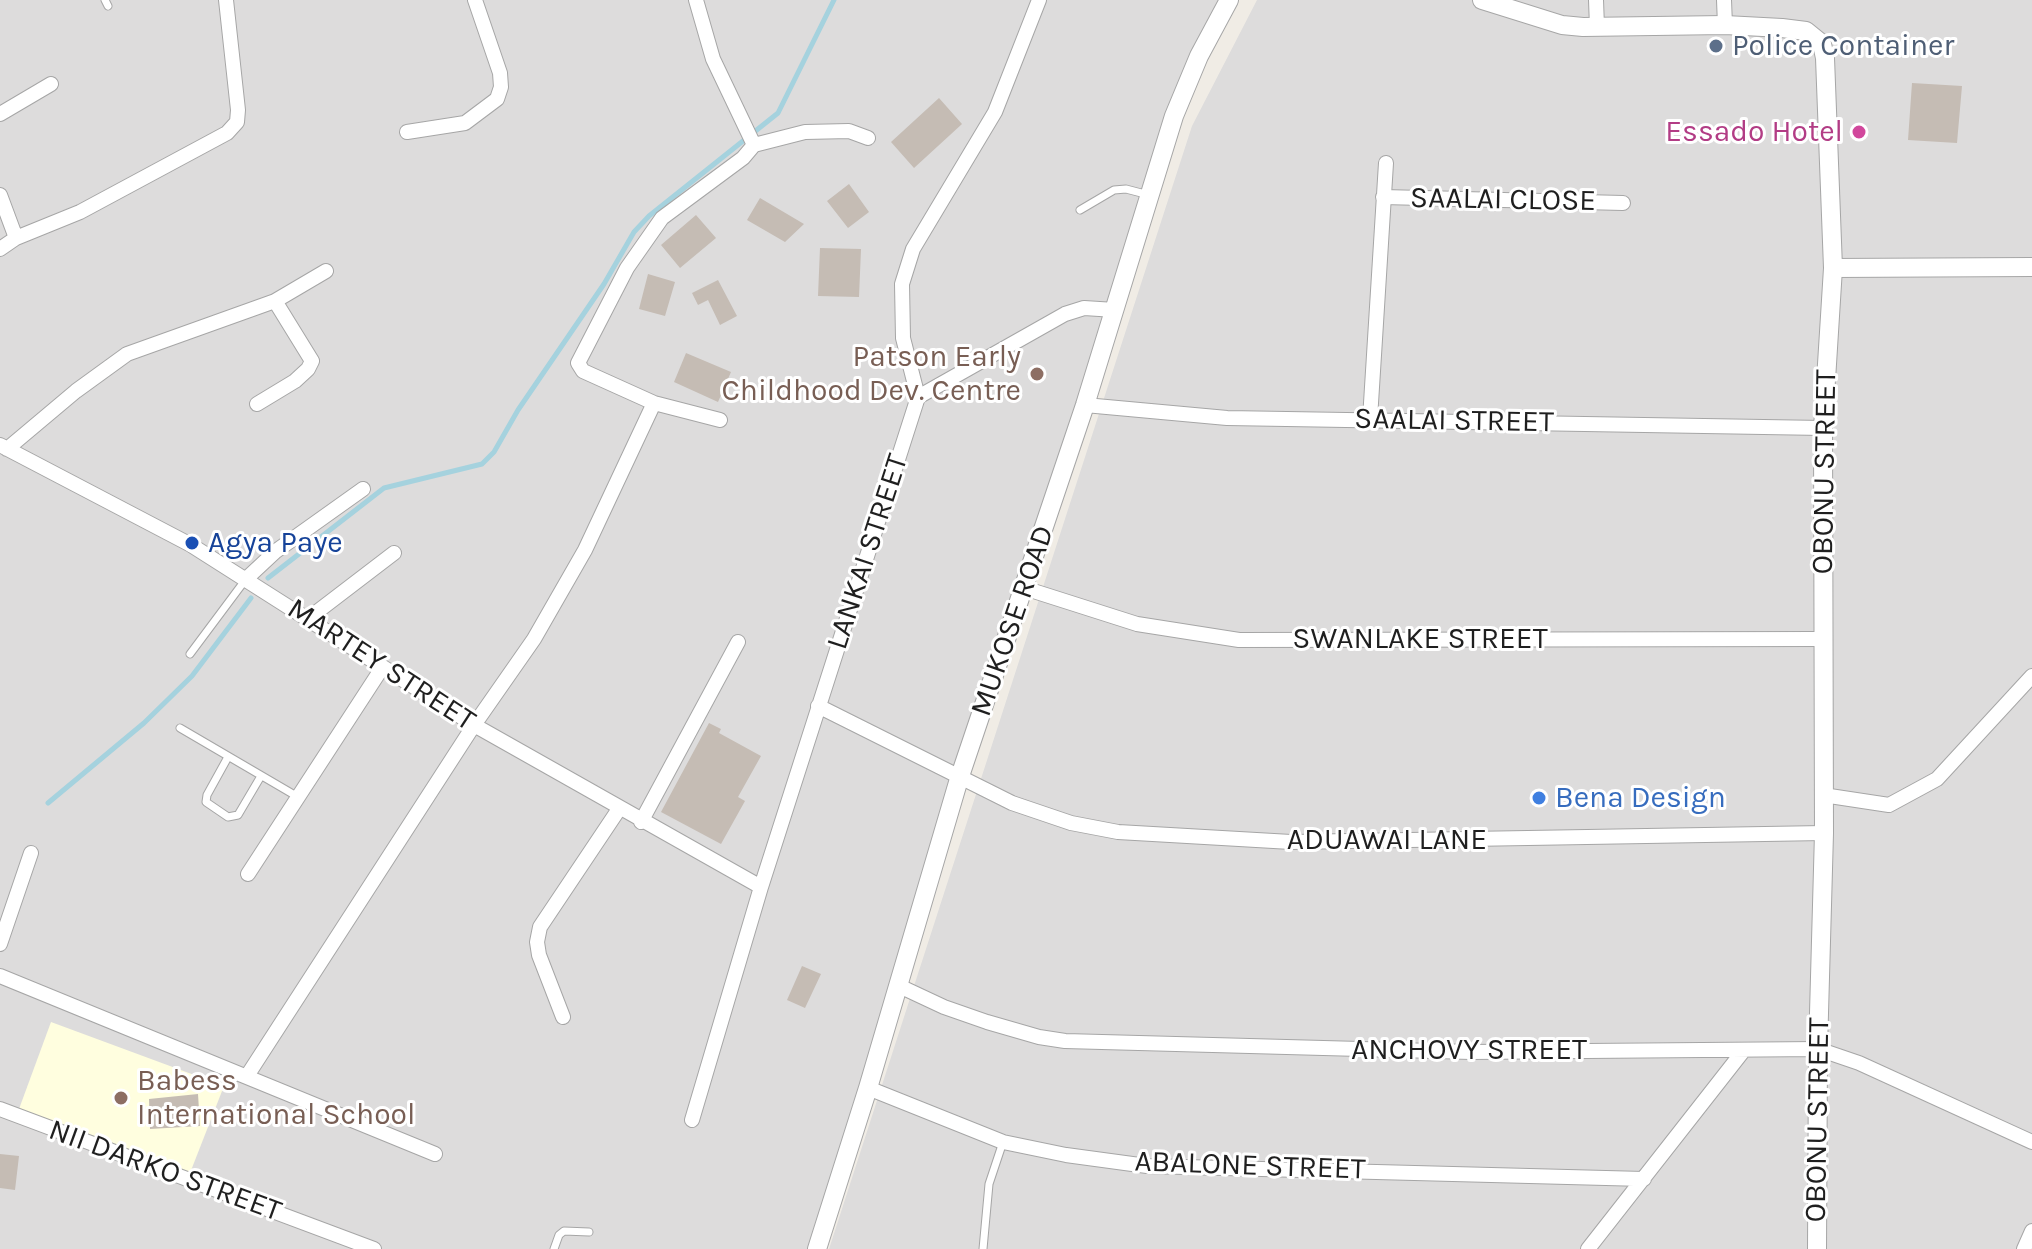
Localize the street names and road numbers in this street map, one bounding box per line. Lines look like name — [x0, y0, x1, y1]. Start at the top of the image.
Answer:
street label: SAALAI CLOSE — [1410, 180, 1596, 220]
street label: OBONU STREET — [1805, 369, 1845, 575]
street label: SAALAI STREET — [1354, 401, 1554, 441]
street label: LANKAI STREET — [820, 450, 916, 654]
street label: MUKOSE ROAD — [964, 521, 1062, 721]
street label: MARTEY STREET — [280, 591, 482, 739]
street label: SWANLAKE STREET — [1292, 621, 1548, 657]
street label: ADUAWAI LANE — [1287, 822, 1487, 858]
street label: OBONU STREET — [1798, 1017, 1838, 1223]
street label: ANCHOVY STREET — [1351, 1032, 1587, 1068]
street label: NII DARKO STREET — [44, 1112, 286, 1230]
street label: ABALONE STREET — [1134, 1144, 1366, 1188]

